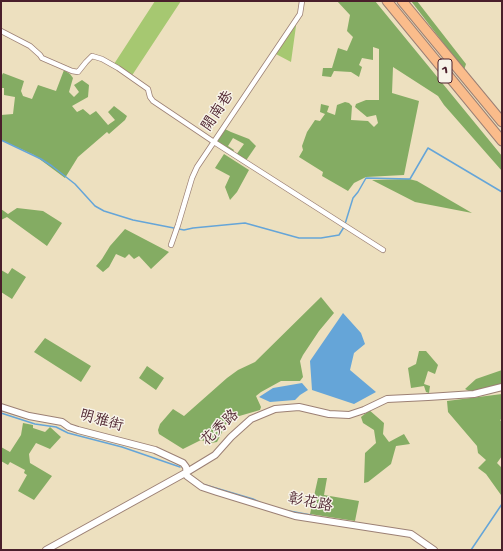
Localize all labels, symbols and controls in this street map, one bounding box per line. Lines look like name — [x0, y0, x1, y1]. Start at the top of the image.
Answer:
road number: 1 — [438, 59, 452, 83]
street label: 開南巷 — [199, 88, 239, 136]
street label: 明雅街 — [77, 407, 125, 437]
street label: 花秀路 — [198, 407, 244, 451]
street label: 彰花路 — [286, 491, 334, 517]

